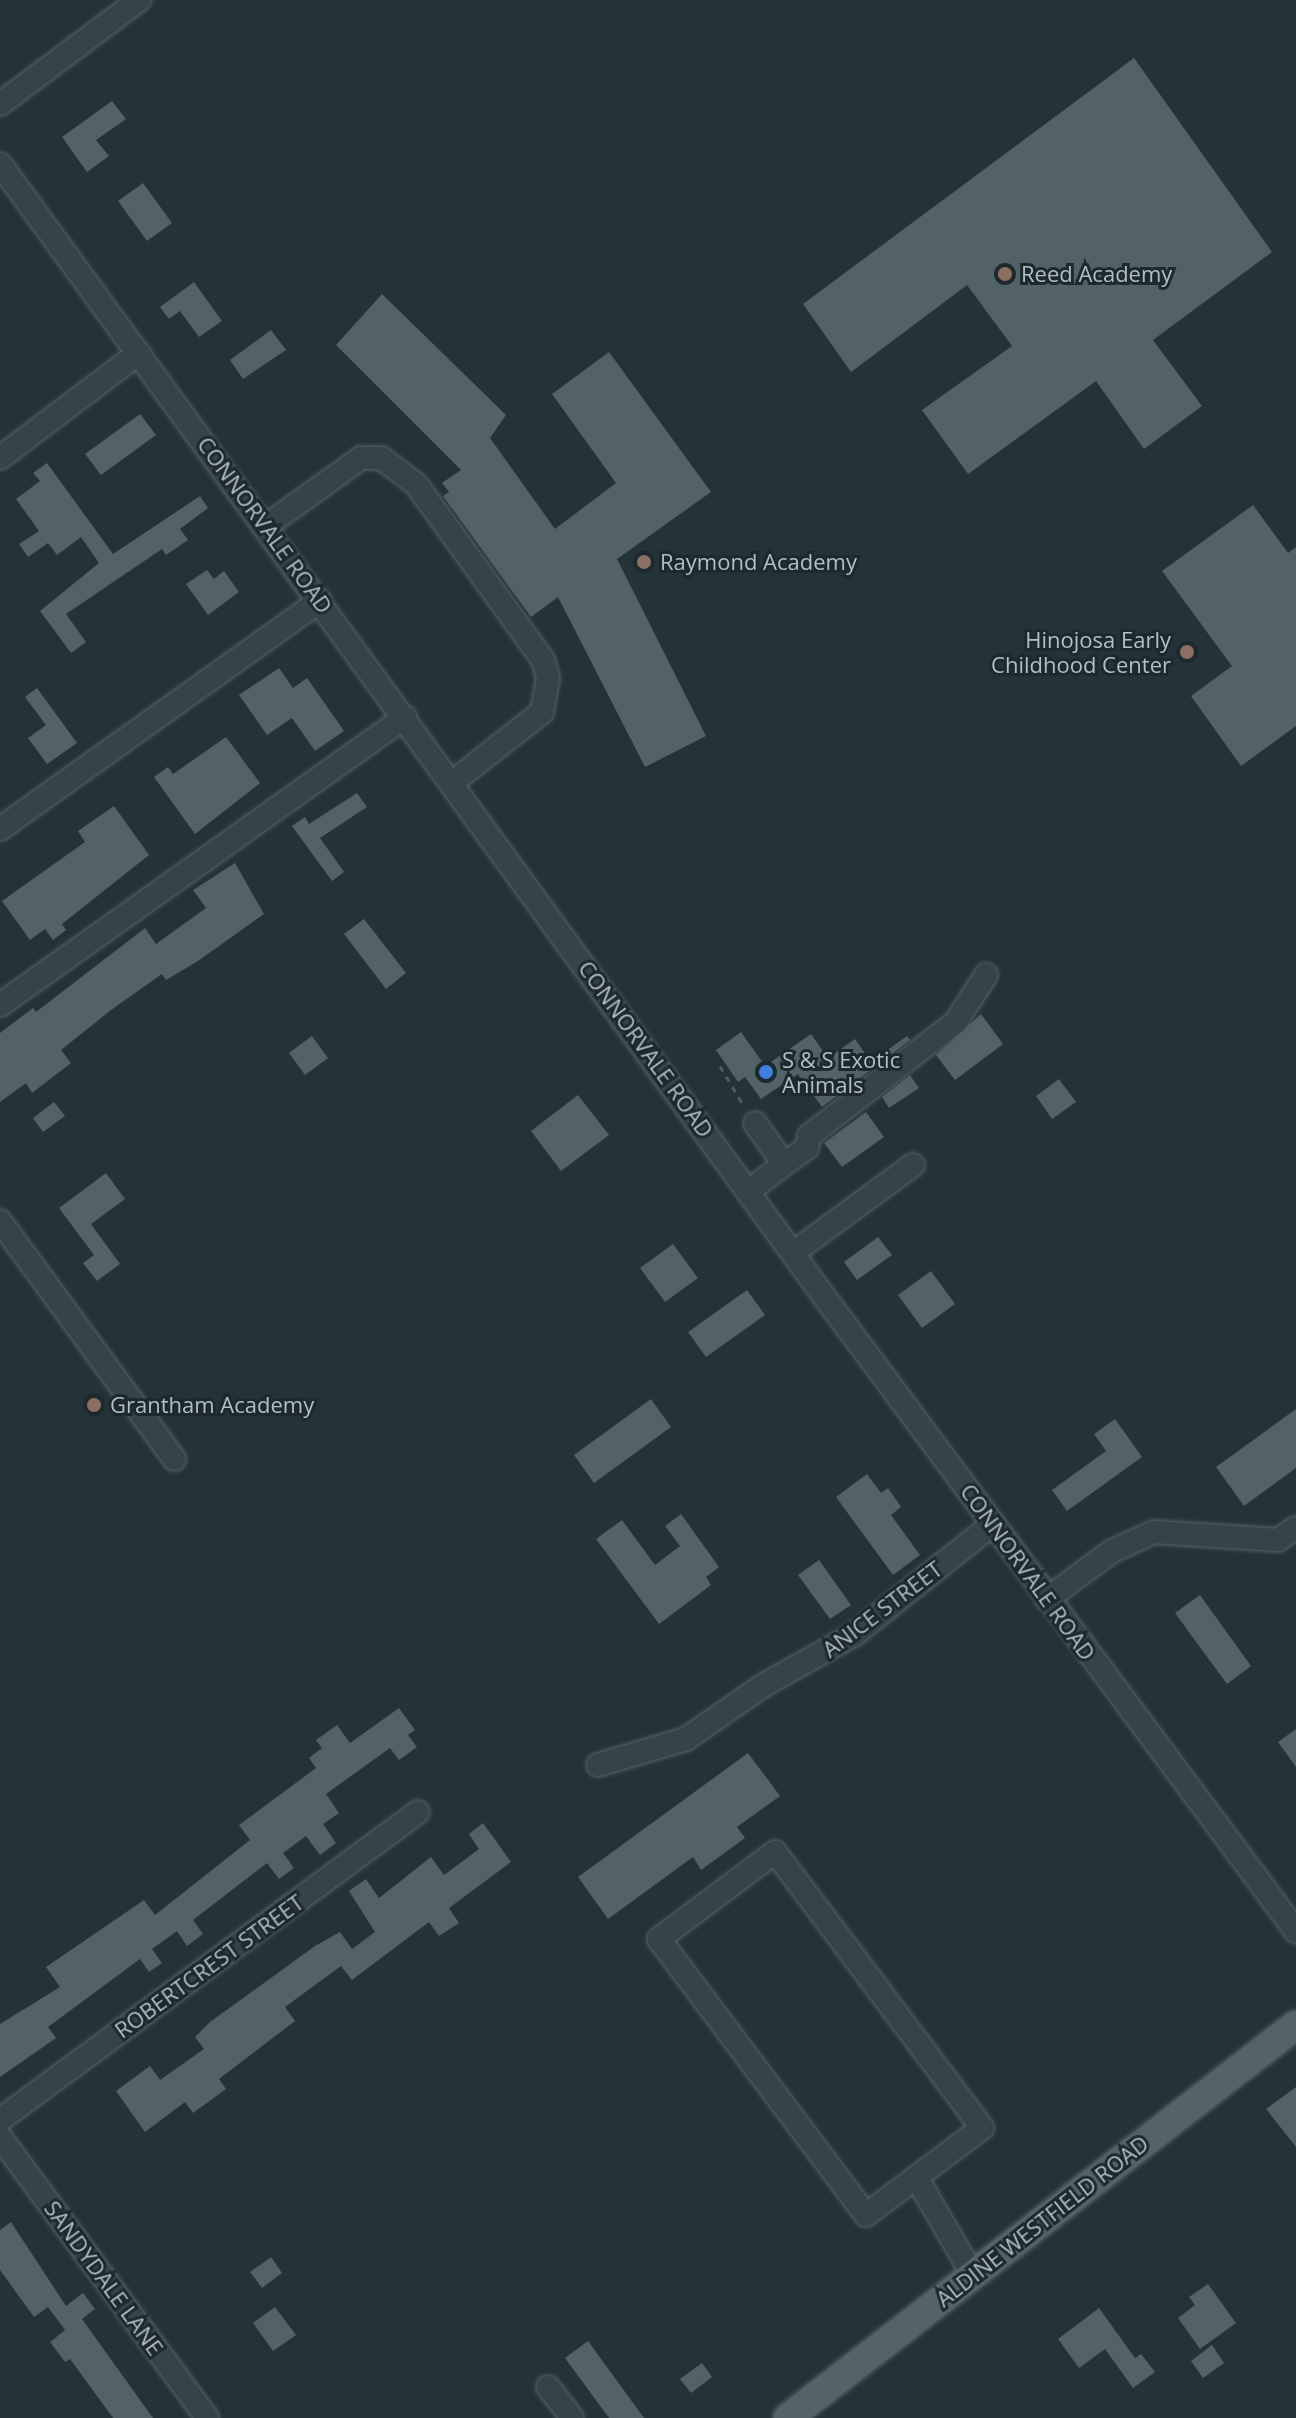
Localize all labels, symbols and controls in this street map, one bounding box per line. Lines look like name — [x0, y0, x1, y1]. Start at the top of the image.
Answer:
place label: Reed Academy — [1021, 261, 1172, 287]
marker: Reed Academy — [996, 265, 1014, 283]
street label: CONNORVALE ROAD — [192, 432, 338, 618]
place label: Raymond Academy — [660, 549, 857, 575]
marker: Raymond Academy — [635, 553, 653, 571]
place label: Hinojosa Early Childhood Center — [991, 626, 1171, 678]
marker: Hinojosa Early Childhood Center — [1178, 643, 1196, 661]
street label: CONNORVALE ROAD — [573, 956, 719, 1142]
place label: S & S Exotic Animals — [782, 1046, 900, 1098]
marker: S & S Exotic Animals — [757, 1063, 775, 1081]
place label: Grantham Academy — [110, 1392, 314, 1418]
marker: Grantham Academy — [85, 1396, 103, 1414]
street label: CONNORVALE ROAD — [955, 1479, 1101, 1665]
street label: ANICE STREET — [817, 1556, 947, 1662]
street label: ROBERTCREST STREET — [110, 1889, 308, 2043]
street label: ALDINE WESTFIELD ROAD — [931, 2130, 1153, 2312]
street label: SANDYDALE LANE — [39, 2196, 169, 2360]

